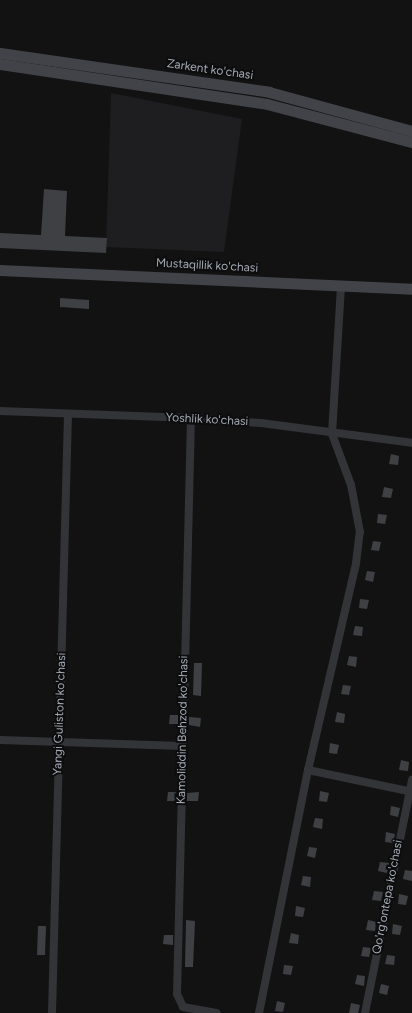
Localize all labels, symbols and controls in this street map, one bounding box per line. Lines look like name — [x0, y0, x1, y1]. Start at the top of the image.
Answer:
street label: Zarkent ko'chasi — [166, 57, 254, 83]
street label: Mustaqillik ko'chasi — [156, 256, 258, 276]
street label: Yoshlik ko'chasi — [165, 411, 249, 429]
street label: Yangi Guliston ko'chasi — [51, 652, 69, 776]
street label: Kamoliddin Behzod ko'chasi — [175, 656, 191, 804]
street label: Qo'rg'ontepa ko'chasi — [370, 839, 406, 955]

